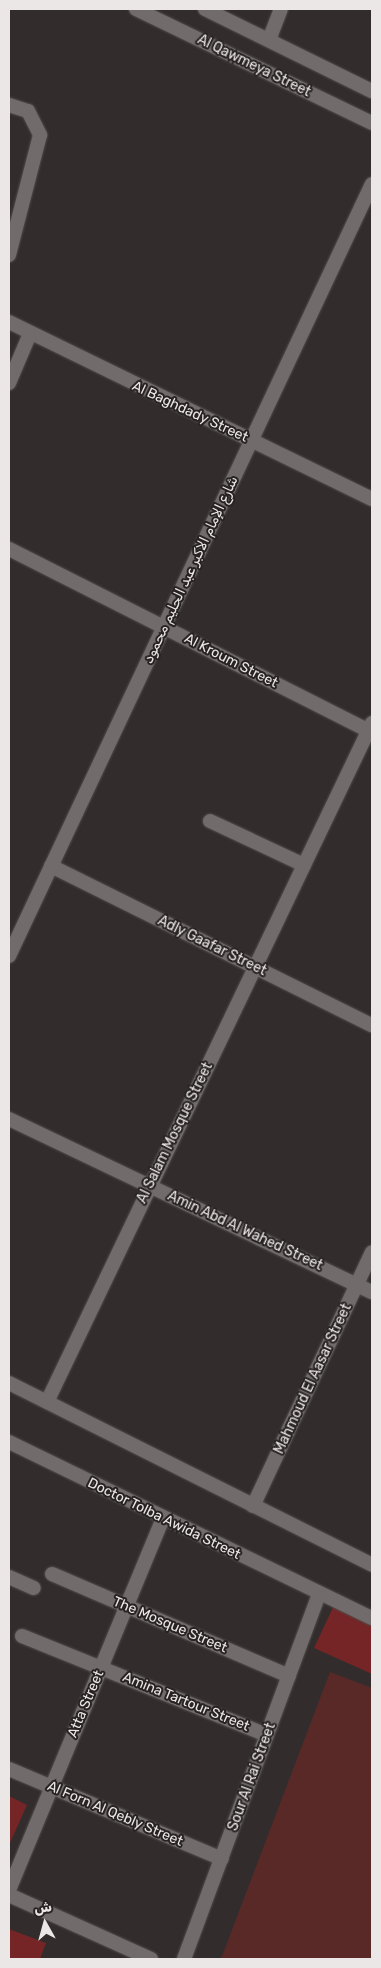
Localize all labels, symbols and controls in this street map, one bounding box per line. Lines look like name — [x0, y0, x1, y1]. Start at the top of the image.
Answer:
street label: Al Qawmeya Street — [195, 31, 313, 101]
street label: Al Baghdady Street — [129, 378, 251, 446]
street label: شارع الإمام الاكبر عبد الحليم محمود — [140, 474, 242, 666]
street label: Al Kroum Street — [181, 630, 281, 692]
street label: Adly Gaafar Street — [155, 912, 269, 980]
street label: Al Salam Mosque Street — [134, 1060, 216, 1206]
street label: Amin Abd Al Wahed Street — [164, 1187, 326, 1275]
street label: Mahmoud El Aasar Street — [271, 1301, 355, 1457]
street label: Doctor Tolba Awida Street — [84, 1474, 244, 1564]
street label: The Mosque Street — [110, 1593, 230, 1657]
street label: Atta Street — [64, 1668, 108, 1740]
street label: Amina Tartour Street — [120, 1669, 252, 1735]
street label: Sour Al Rai Street — [225, 1720, 279, 1834]
street label: Al Forn Al Qebly Street — [44, 1778, 186, 1850]
north arrow — [20, 1898, 70, 1948]
text: ش — [33, 1898, 53, 1917]

